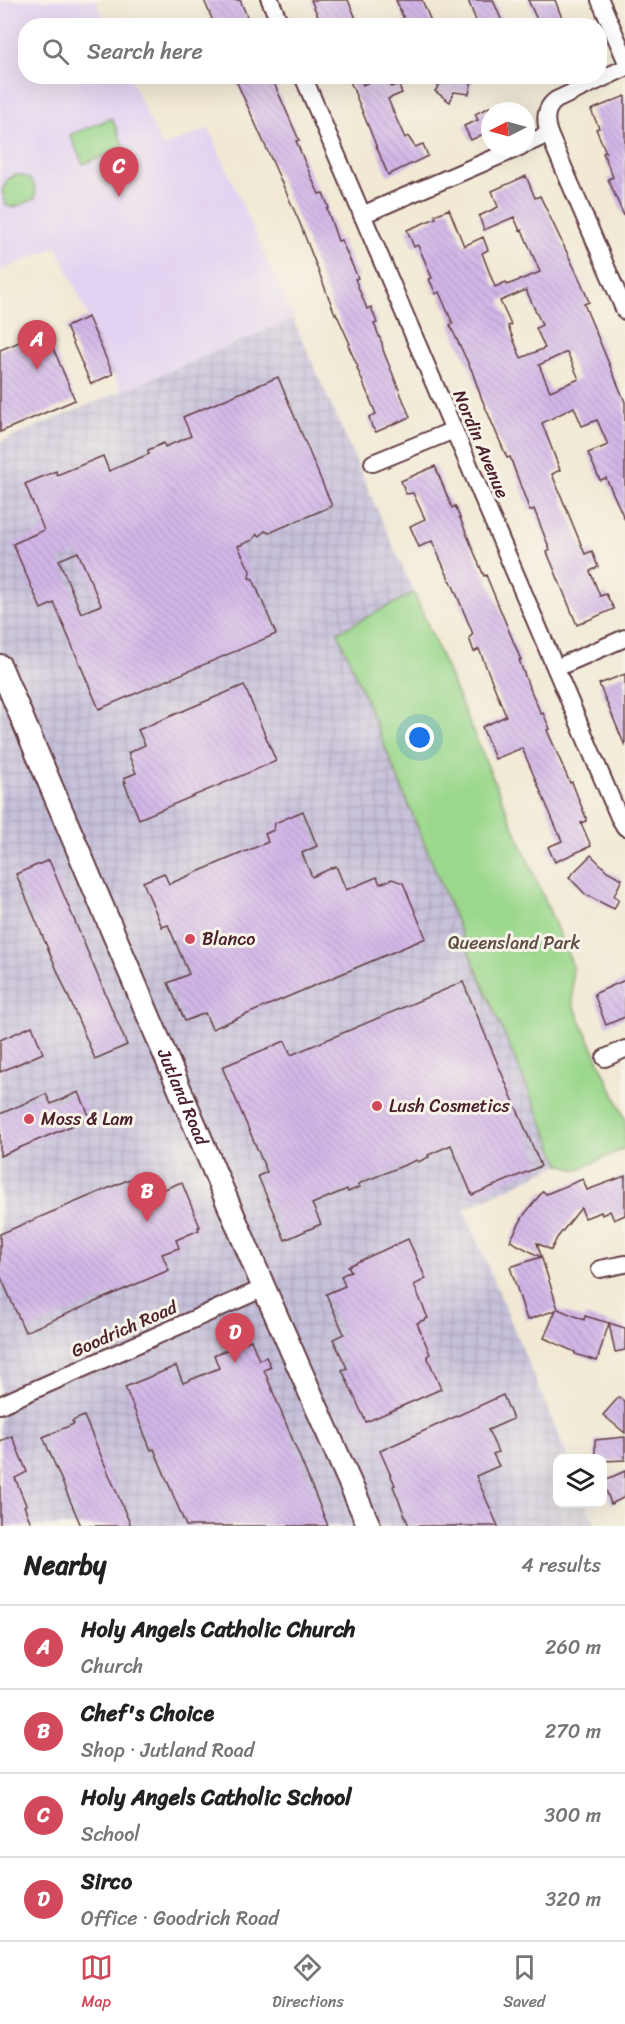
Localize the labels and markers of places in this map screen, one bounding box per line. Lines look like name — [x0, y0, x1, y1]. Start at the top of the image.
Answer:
pin: C — [100, 148, 138, 197]
pin: A — [18, 320, 57, 370]
place label: Blanco — [202, 923, 255, 955]
marker: Blanco — [183, 932, 197, 946]
place label: Lush Cosmetics — [389, 1090, 510, 1122]
marker: Lush Cosmetics — [370, 1099, 384, 1113]
place label: Moss & Lam — [41, 1103, 134, 1135]
marker: Moss & Lam — [22, 1112, 36, 1126]
pin: B — [128, 1172, 166, 1222]
pin: D — [216, 1314, 254, 1363]

